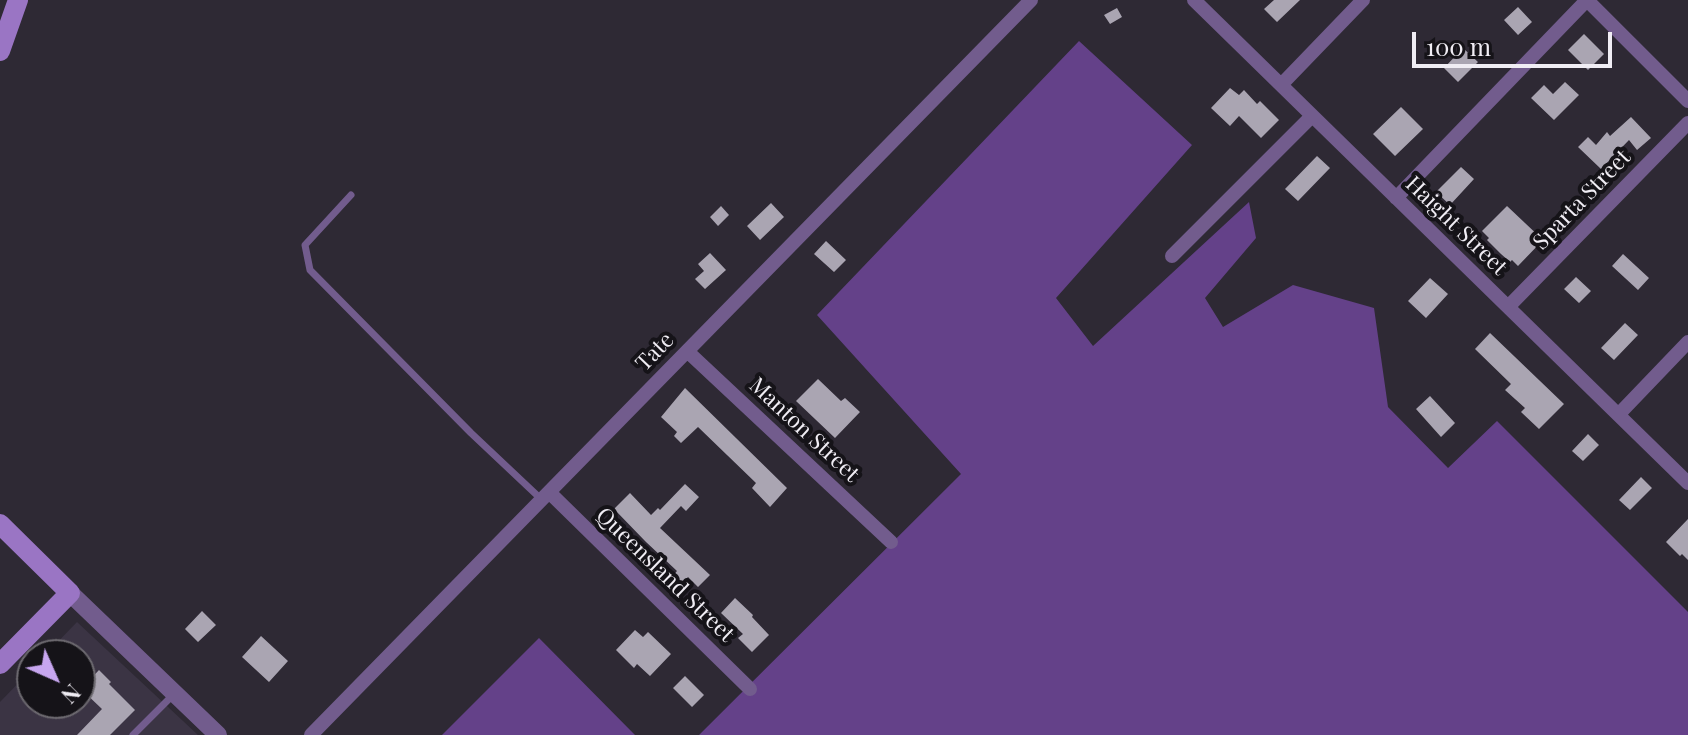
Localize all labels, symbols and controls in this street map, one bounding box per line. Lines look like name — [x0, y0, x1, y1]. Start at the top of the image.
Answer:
scale bar — [1416, 16, 1616, 66]
text: 100 m — [1426, 30, 1491, 62]
street label: Sparta Street — [1528, 145, 1636, 255]
street label: Haight Street — [1400, 171, 1512, 281]
street label: Tate — [630, 327, 680, 377]
street label: Manton Street — [744, 372, 864, 488]
street label: Queensland Street — [590, 502, 740, 648]
north arrow — [16, 639, 96, 719]
text: N — [55, 678, 88, 711]

